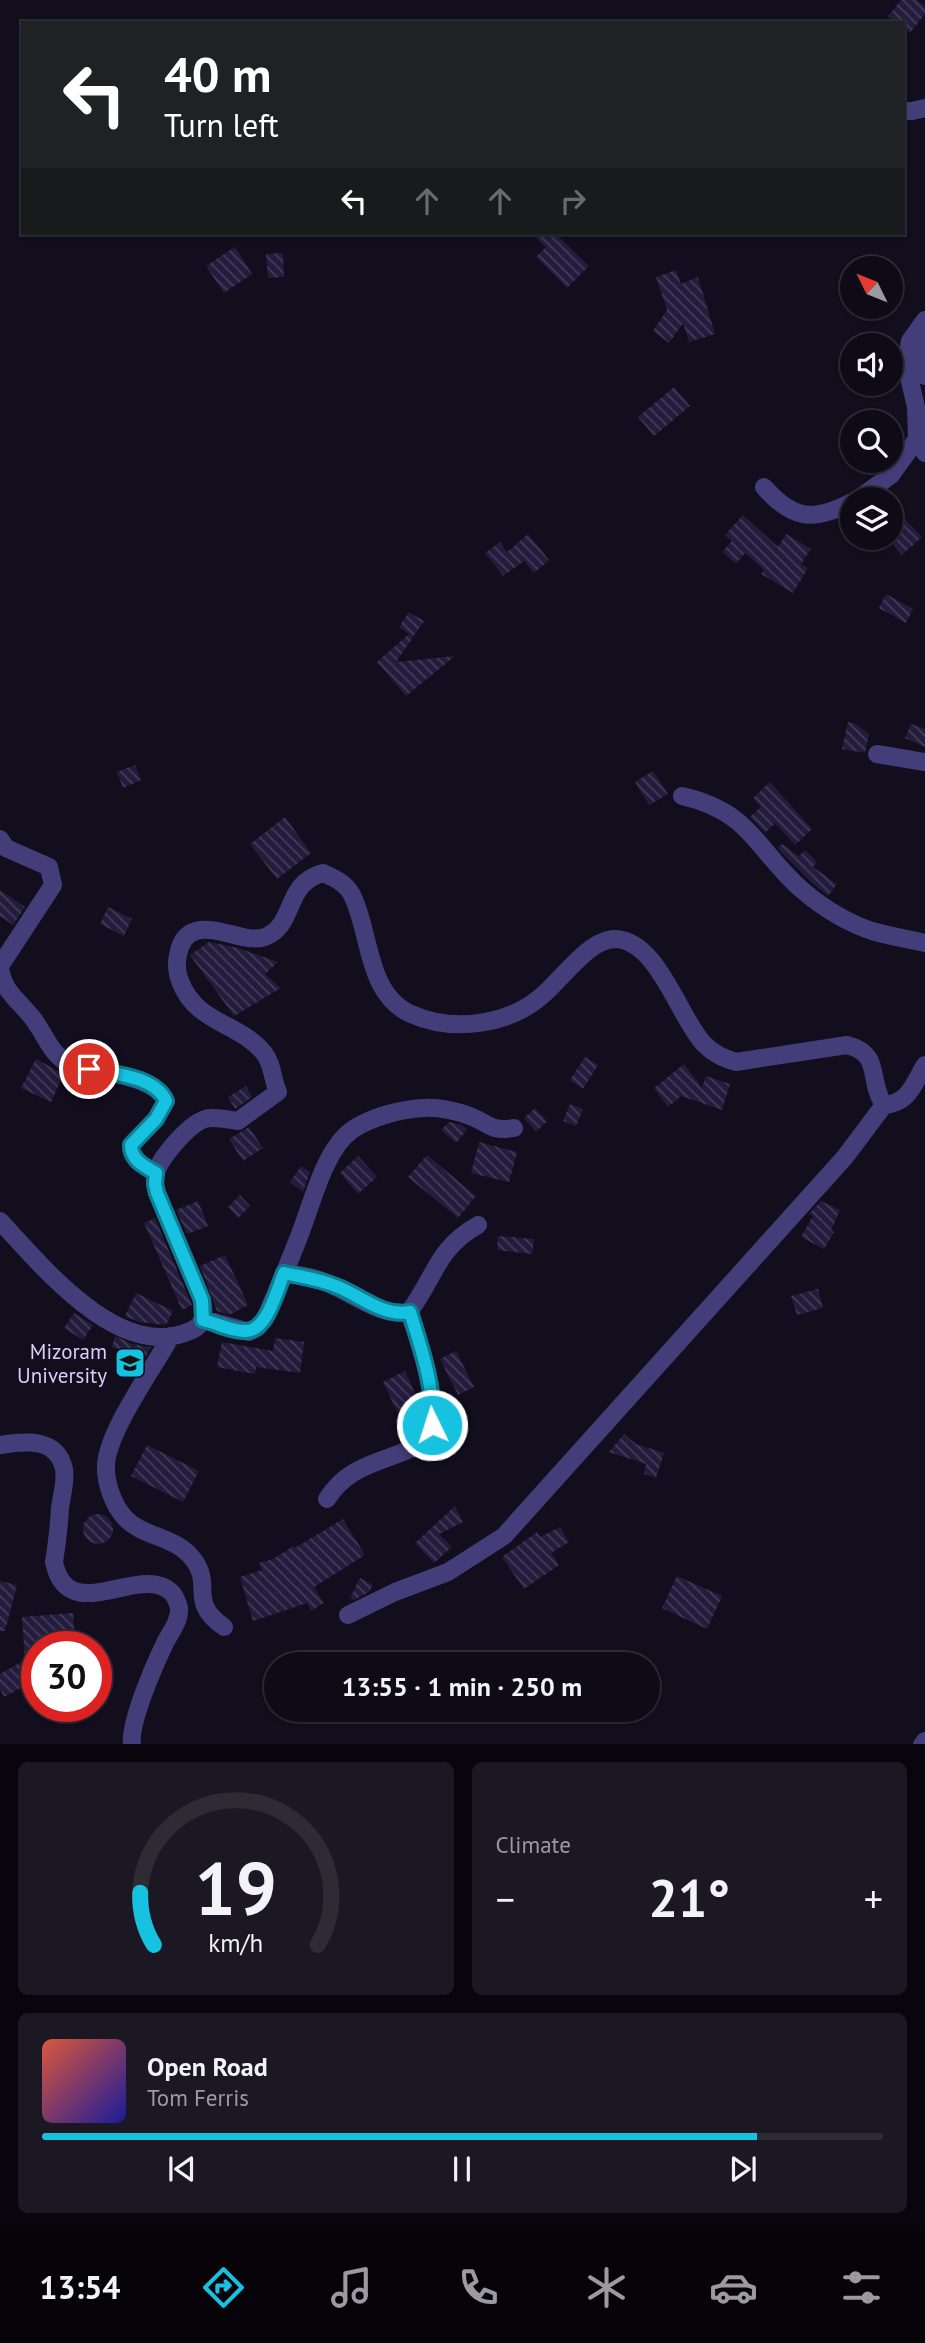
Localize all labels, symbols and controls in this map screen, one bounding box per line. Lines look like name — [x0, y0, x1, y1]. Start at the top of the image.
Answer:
text: 40 m — [164, 42, 271, 106]
icon: left — [49, 49, 140, 140]
text: Turn left — [164, 104, 279, 146]
icon: left — [335, 182, 373, 220]
icon: ahead — [408, 182, 446, 220]
icon: ahead — [481, 182, 519, 220]
icon: right — [554, 182, 592, 220]
north arrow — [840, 256, 903, 318]
map controls — [840, 256, 903, 550]
button: sound — [840, 333, 903, 396]
button: search — [840, 410, 903, 473]
button: layers — [840, 487, 903, 550]
pin — [59, 1039, 119, 1099]
icon: arrive — [70, 1050, 108, 1088]
place label: Mizoram University — [17, 1338, 107, 1389]
school or university icon: Mizoram University — [113, 1346, 147, 1380]
position arrow — [395, 1388, 469, 1462]
speed limit sign: 30 — [21, 1631, 112, 1722]
text: 13:55 · 1 min · 250 m — [342, 1670, 582, 1703]
text: Climate — [496, 1830, 571, 1859]
text: 19 — [194, 1841, 277, 1935]
text: 21° — [648, 1864, 730, 1931]
text: − — [496, 1874, 515, 1923]
text: + — [864, 1874, 883, 1923]
text: km/h — [208, 1926, 263, 1958]
text: Open Road — [147, 2050, 268, 2083]
text: Tom Ferris — [147, 2083, 249, 2112]
icon: previous — [163, 2150, 201, 2188]
icon: pause — [443, 2150, 481, 2188]
icon: next — [724, 2150, 762, 2188]
icon: directions — [199, 2263, 248, 2312]
icon: music — [327, 2263, 376, 2312]
icon: phone — [454, 2263, 503, 2312]
icon: climate — [582, 2263, 631, 2312]
icon: car — [709, 2263, 758, 2312]
icon: filters — [837, 2263, 886, 2312]
text: 13:54 — [39, 2266, 120, 2308]

